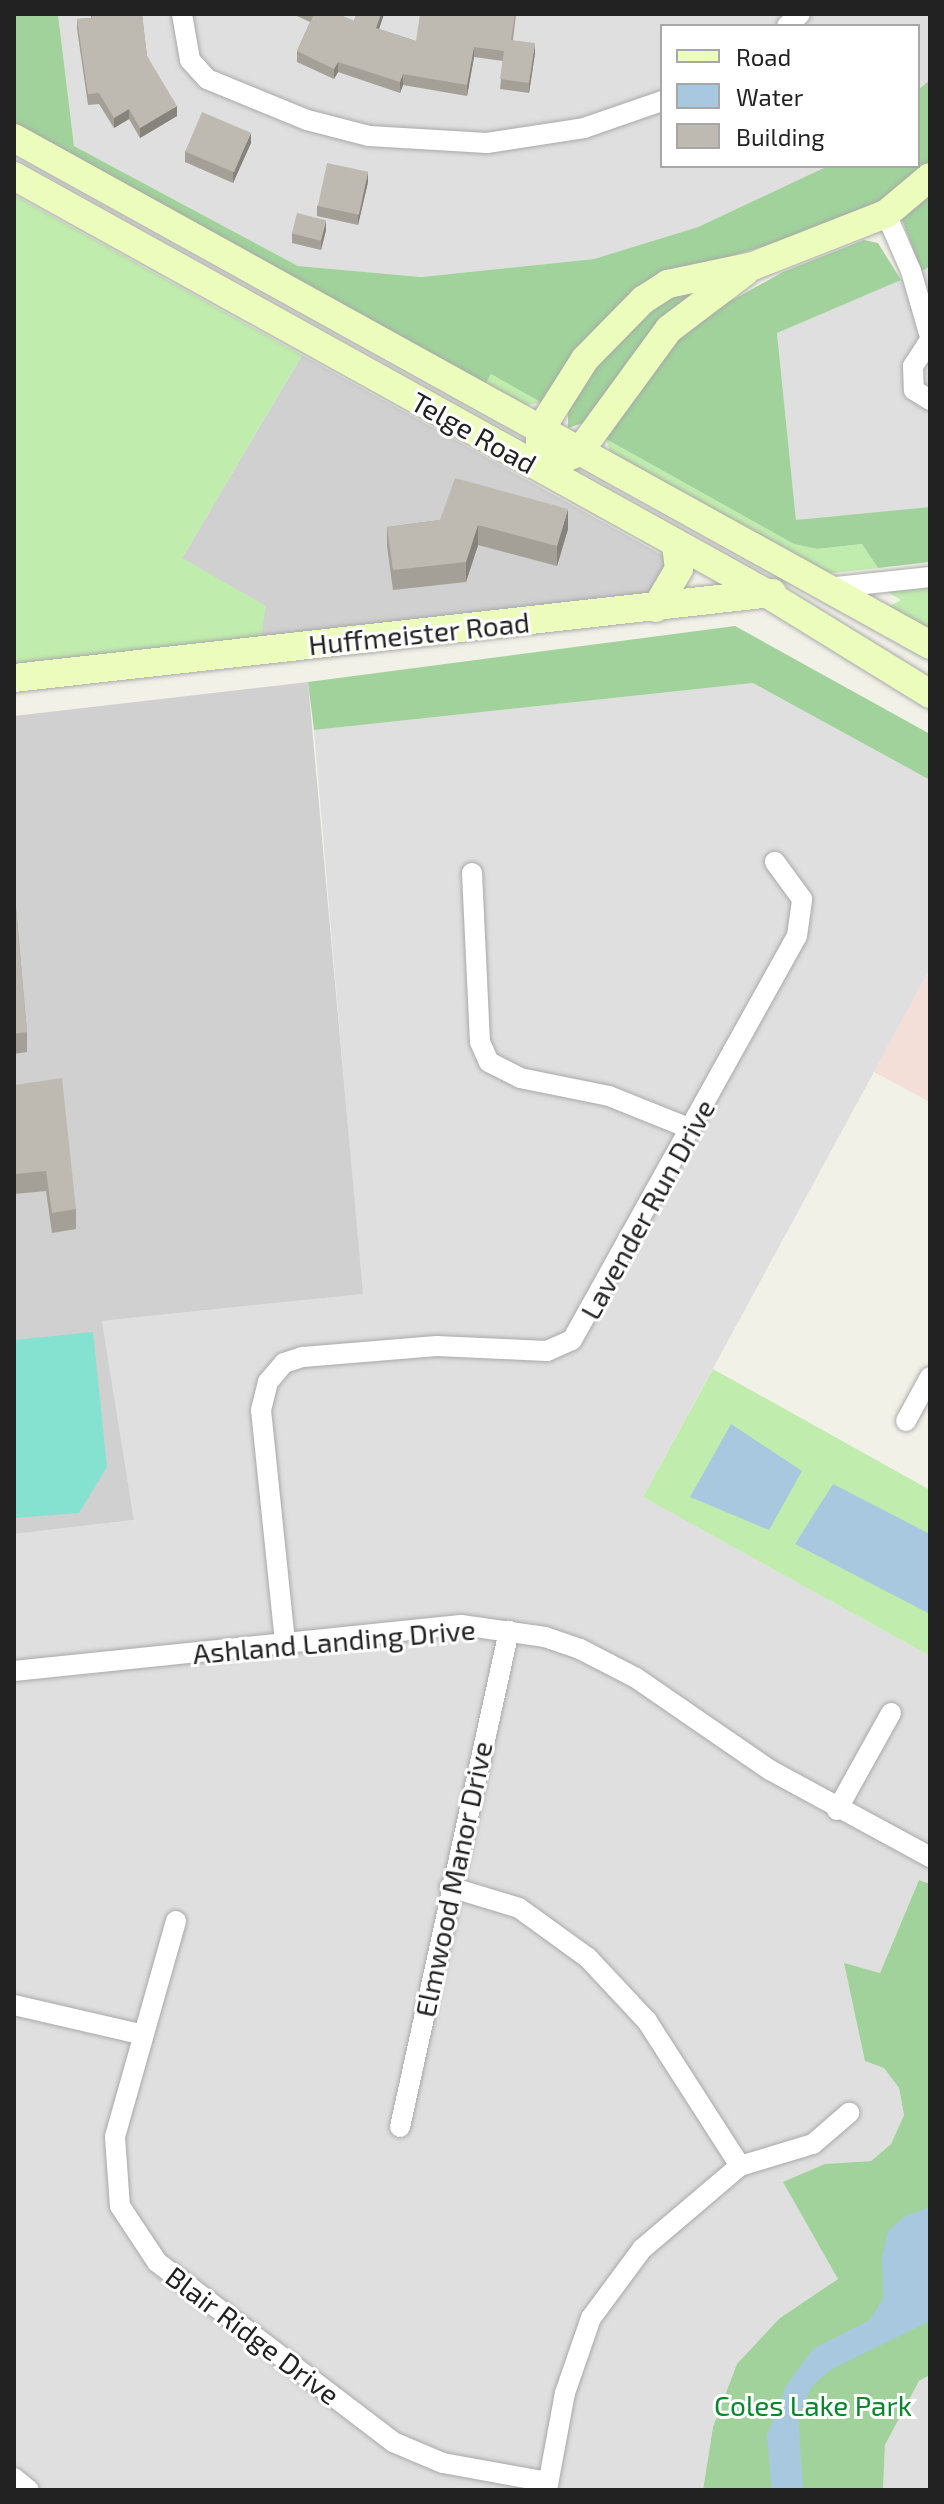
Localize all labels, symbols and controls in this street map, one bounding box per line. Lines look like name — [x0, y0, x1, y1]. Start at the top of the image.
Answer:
legend — [660, 24, 920, 168]
text: Road — [736, 42, 791, 71]
text: Water — [736, 82, 803, 111]
text: Building — [736, 122, 825, 151]
street label: Telge Road — [406, 384, 542, 480]
street label: Huffmeister Road — [306, 605, 532, 661]
street label: Lavender Run Drive — [573, 1093, 721, 1325]
street label: Ashland Landing Drive — [191, 1612, 477, 1670]
street label: Elmwood Manor Drive — [407, 1738, 499, 2020]
street label: Blair Ridge Drive — [159, 2259, 347, 2411]
park label: Coles Lake Park — [714, 2388, 912, 2422]

